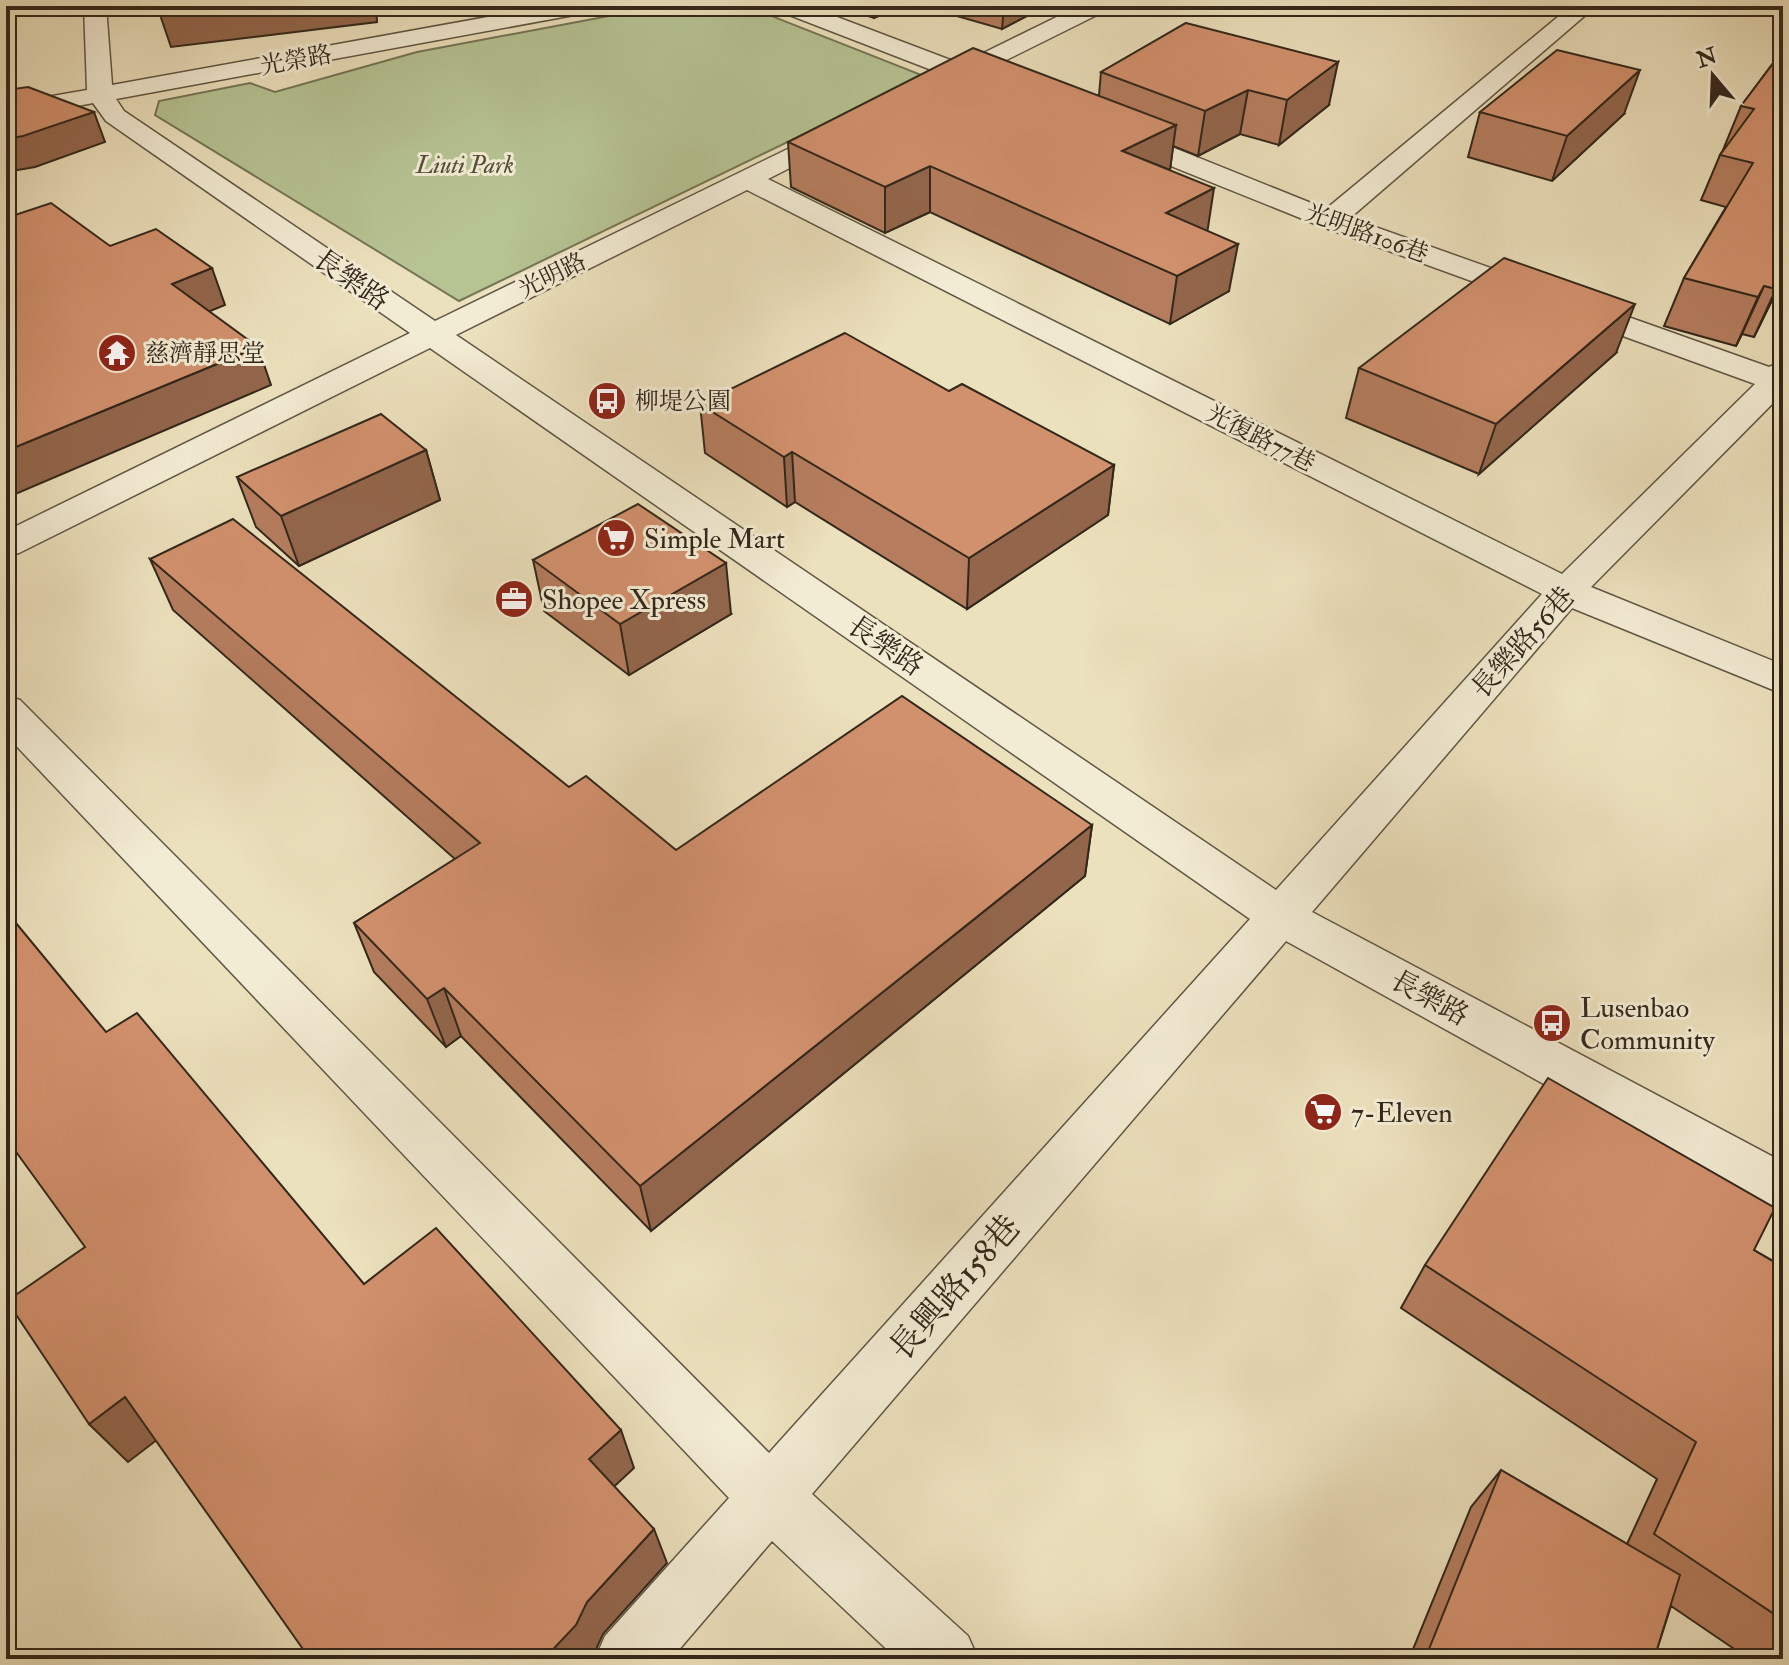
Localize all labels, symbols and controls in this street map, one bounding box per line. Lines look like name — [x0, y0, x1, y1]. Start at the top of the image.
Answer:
north arrow — [1673, 36, 1753, 116]
street label: 光榮路 — [258, 39, 334, 82]
text: N — [1692, 41, 1721, 75]
park label: Liuti Park — [415, 150, 514, 181]
street label: 光明路106巷 — [1301, 197, 1433, 270]
street label: 長樂路 — [307, 242, 396, 319]
street label: 光明路 — [513, 246, 591, 305]
temple icon: 慈濟靜思堂 — [96, 332, 138, 374]
place label: 慈濟靜思堂 — [145, 338, 265, 369]
bus stop icon: 柳堤公園 — [586, 380, 628, 422]
place label: 柳堤公園 — [635, 386, 731, 417]
street label: 光復路77巷 — [1201, 398, 1320, 479]
supermarket icon: Simple Mart — [595, 517, 637, 559]
place label: Simple Mart — [644, 522, 785, 557]
office icon: Shopee Xpress — [493, 578, 535, 620]
street label: 長樂路56巷 — [1464, 580, 1582, 706]
place label: Shopee Xpress — [542, 583, 706, 618]
street label: 長樂路 — [841, 608, 930, 684]
street label: 長樂路 — [1384, 963, 1474, 1034]
place label: Lusenbao Community — [1580, 991, 1715, 1058]
bus stop icon: Lusenbao Community — [1531, 1002, 1573, 1044]
supermarket icon: 7-Eleven — [1302, 1091, 1344, 1133]
place label: 7-Eleven — [1351, 1096, 1453, 1131]
street label: 長興路158巷 — [880, 1206, 1030, 1370]

